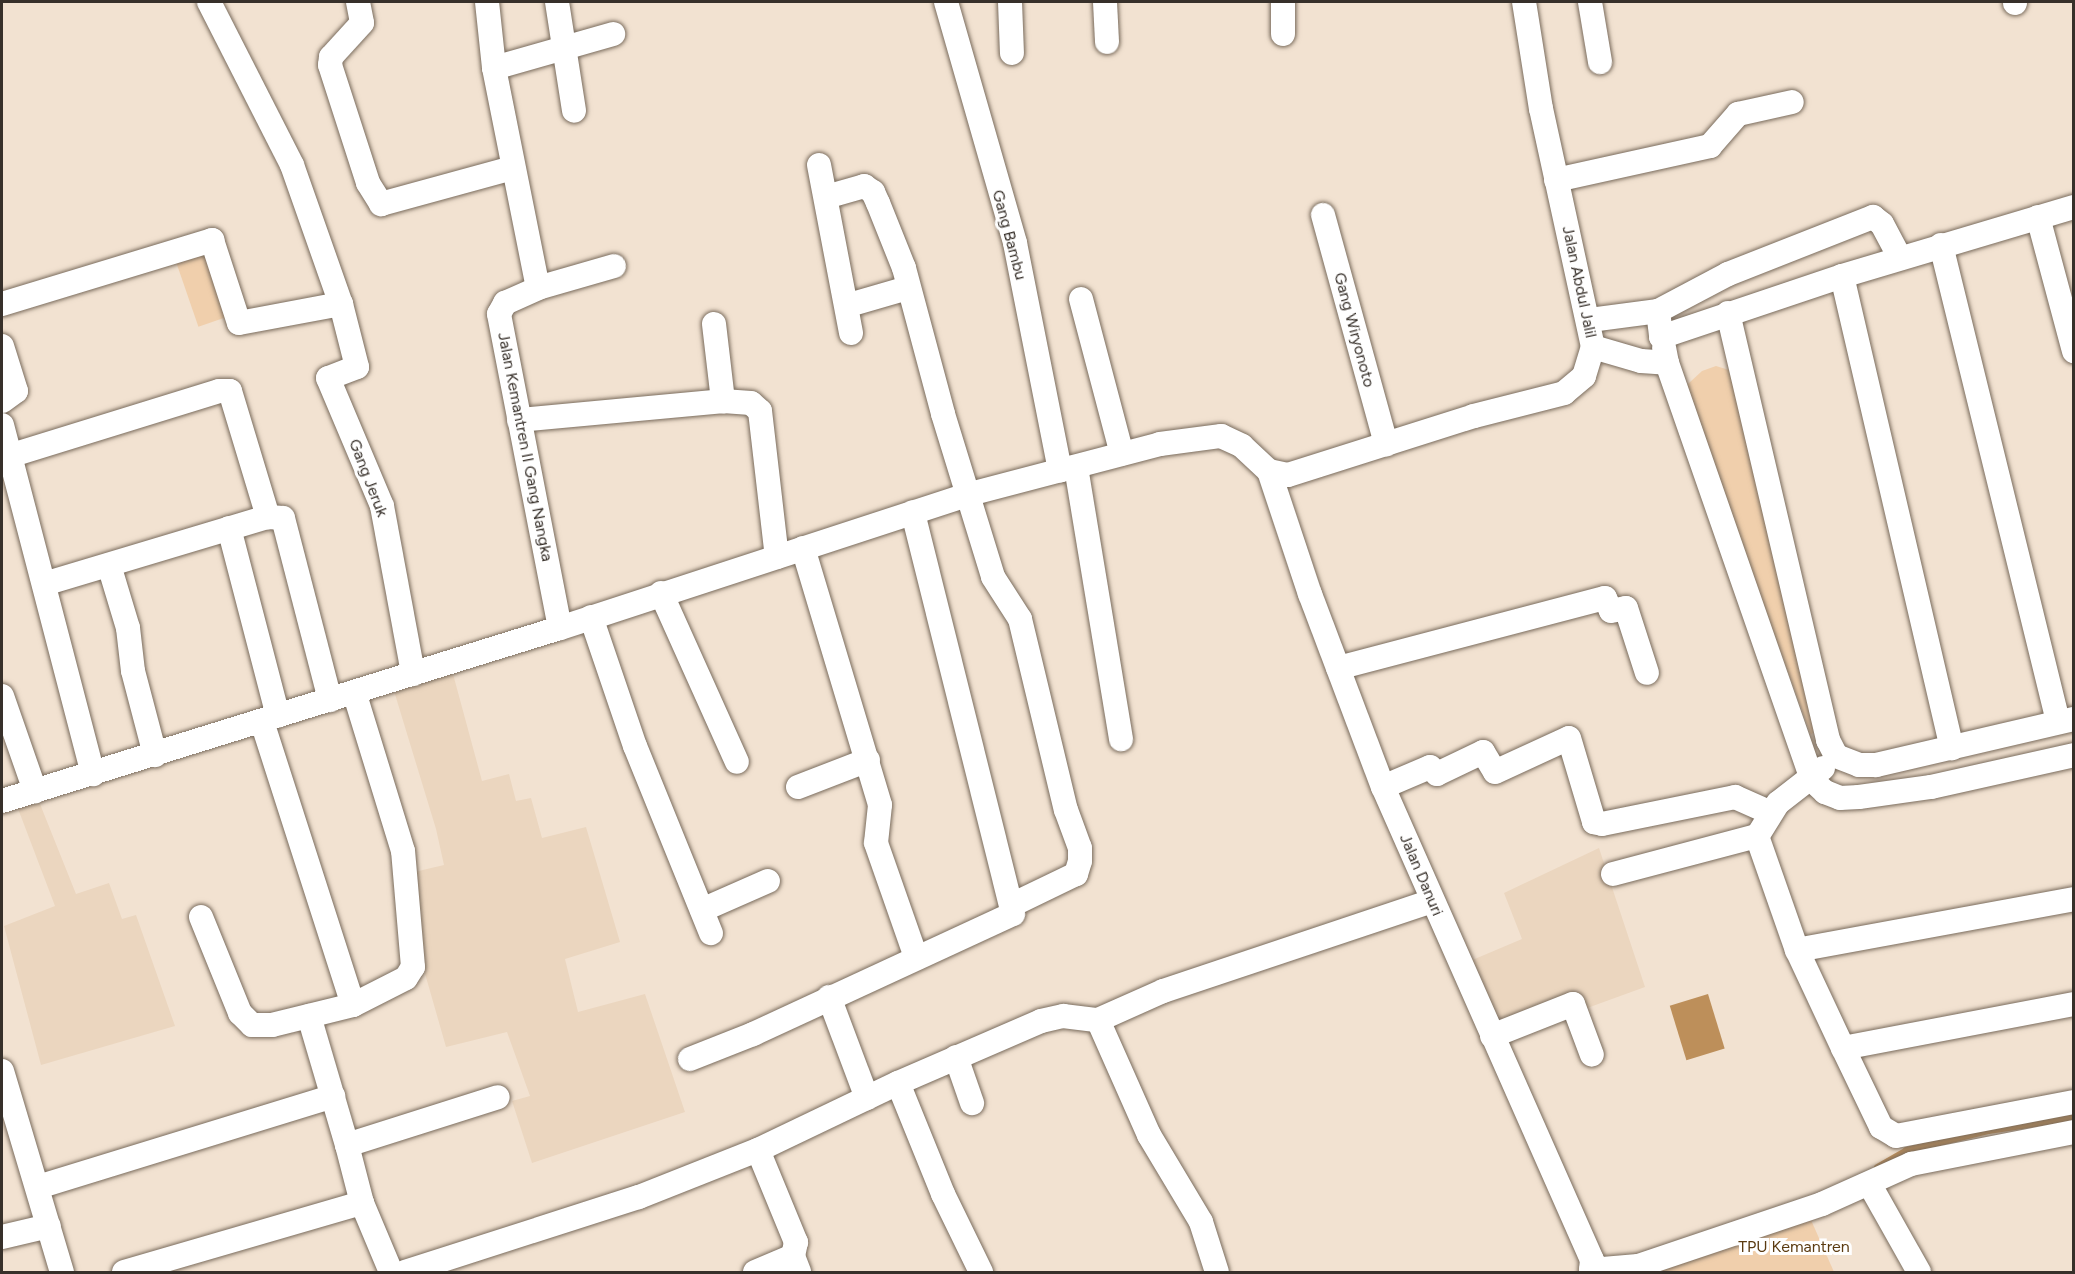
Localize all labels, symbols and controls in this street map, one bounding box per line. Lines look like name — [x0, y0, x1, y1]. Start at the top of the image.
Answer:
street label: Gang Bambu — [988, 188, 1030, 282]
street label: Jalan Abdul Jalil — [1558, 224, 1600, 340]
street label: Gang Wiryonoto — [1329, 270, 1379, 390]
street label: Jalan Kemantren II Gang Nangka — [493, 331, 557, 563]
street label: Gang Jeruk — [344, 436, 392, 520]
street label: Jalan Danuri — [1395, 831, 1447, 919]
park label: TPU Kemantren — [1738, 1237, 1850, 1257]

